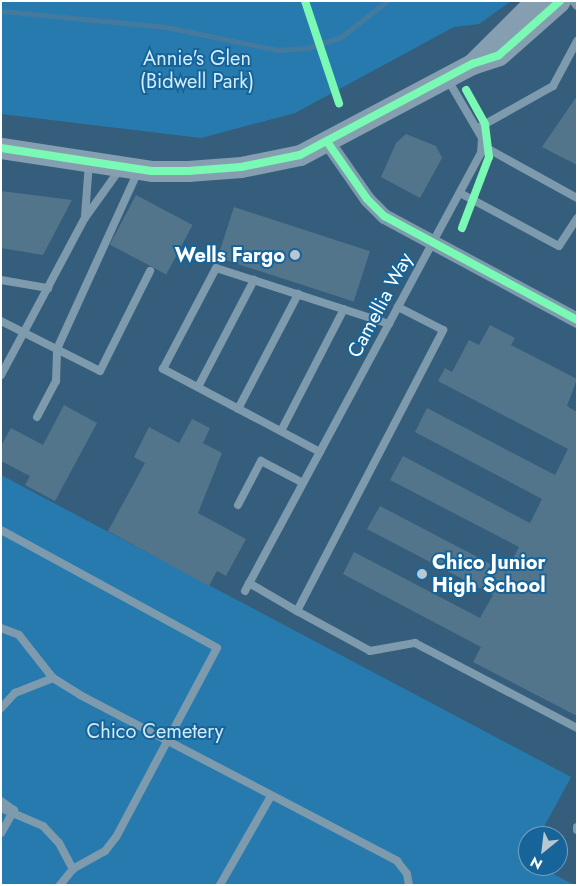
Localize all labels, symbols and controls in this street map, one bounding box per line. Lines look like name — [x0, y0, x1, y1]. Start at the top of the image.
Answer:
park label: Annie's Glen (Bidwell Park) — [140, 46, 254, 93]
place label: Wells Fargo — [175, 243, 285, 267]
street label: Camellia Way — [342, 248, 418, 362]
marker: Wells Fargo — [289, 249, 301, 261]
place label: Chico Junior High School — [432, 550, 546, 597]
marker: Chico Junior High School — [416, 568, 428, 580]
park label: Chico Cemetery — [86, 719, 224, 743]
north arrow — [518, 826, 568, 876]
text: N — [526, 852, 546, 875]

